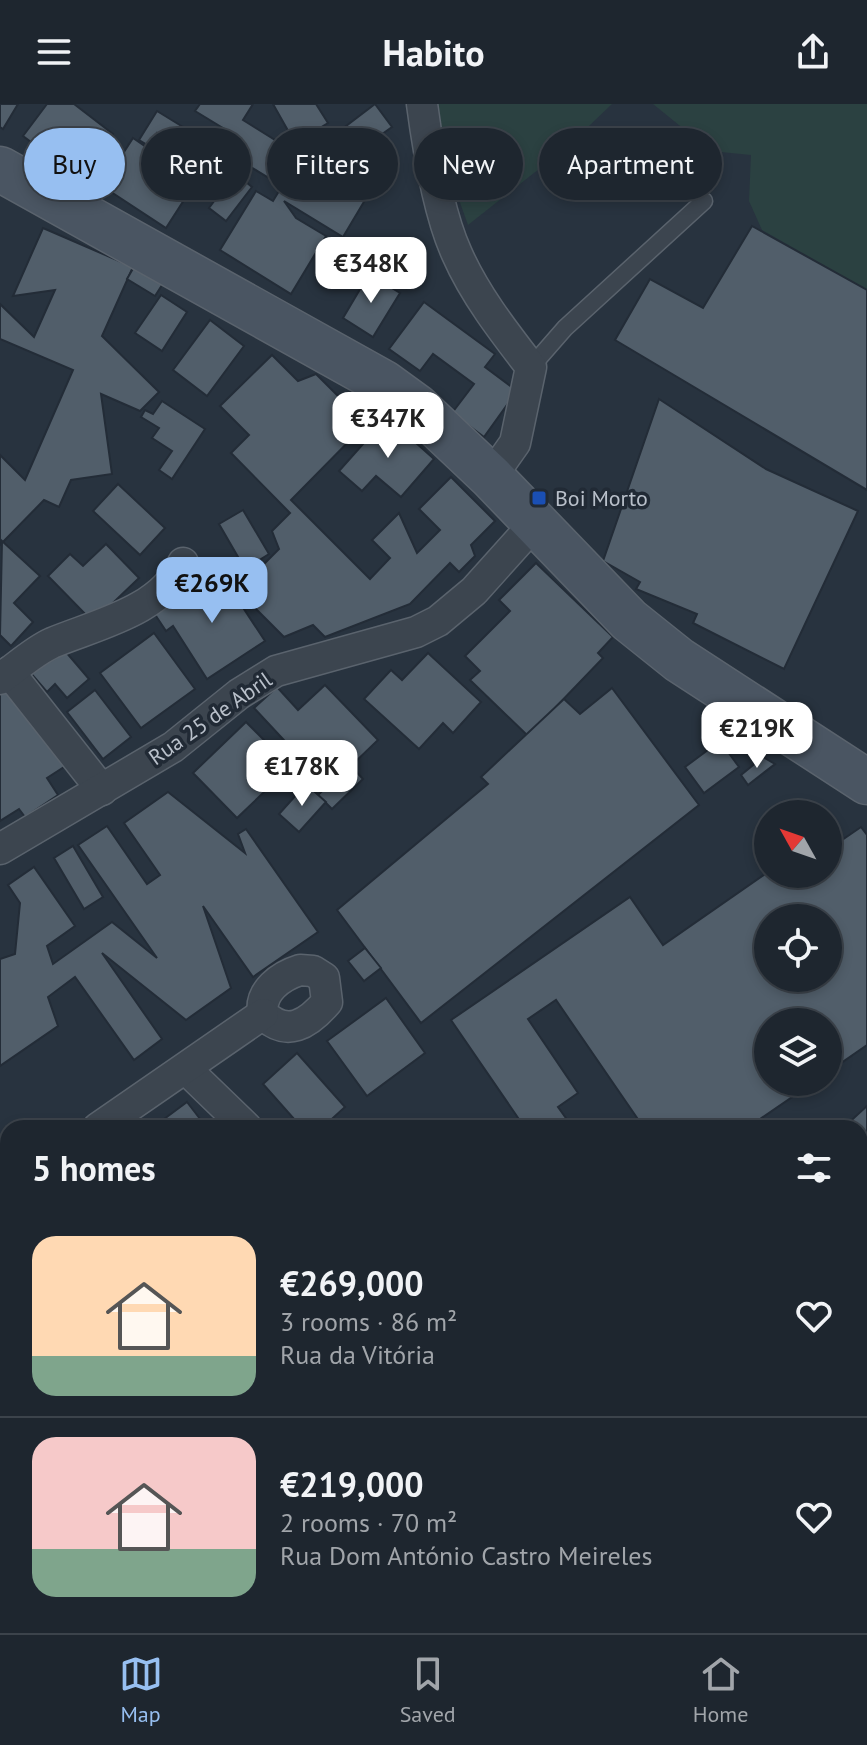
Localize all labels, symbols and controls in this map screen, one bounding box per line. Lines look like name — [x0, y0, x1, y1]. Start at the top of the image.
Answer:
text: Habito — [383, 29, 485, 76]
icon: menu — [32, 30, 76, 74]
icon: share — [791, 30, 835, 74]
chip: Buy — [24, 128, 125, 200]
chip: Rent — [141, 128, 251, 200]
chip: Filters — [267, 128, 398, 200]
chip: New — [414, 128, 523, 200]
chip: Apartment — [539, 128, 722, 200]
pin: €348K — [315, 237, 427, 305]
text: €348K — [333, 246, 409, 279]
pin: €347K — [332, 392, 444, 460]
text: €347K — [350, 401, 426, 434]
place label: Boi Morto — [555, 484, 648, 512]
marker: Boi Morto — [530, 489, 548, 507]
pin: €269K — [156, 557, 268, 625]
text: €269K — [174, 566, 250, 599]
street label: Rua 25 de Abril — [143, 665, 278, 771]
pin: €219K — [701, 702, 813, 770]
text: €219K — [719, 711, 795, 744]
pin: €178K — [246, 740, 358, 808]
text: €178K — [264, 749, 340, 782]
north arrow — [754, 800, 842, 888]
map controls — [754, 800, 842, 1096]
button: locate — [754, 904, 842, 992]
button: layers — [754, 1008, 842, 1096]
text: 5 homes — [32, 1146, 156, 1190]
icon: filters — [792, 1146, 836, 1190]
text: €269,000 — [280, 1261, 424, 1305]
icon: home — [96, 1268, 192, 1364]
icon: heart — [792, 1294, 836, 1338]
text: 3 rooms · 86 m² — [280, 1305, 457, 1338]
text: Rua da Vitória — [280, 1338, 435, 1371]
text: €219,000 — [280, 1462, 424, 1506]
icon: home — [96, 1469, 192, 1565]
icon: heart — [792, 1495, 836, 1539]
text: 2 rooms · 70 m² — [280, 1506, 457, 1539]
text: Rua Dom António Castro Meireles — [280, 1539, 653, 1572]
tab: Map — [119, 1652, 163, 1728]
tab: Saved — [400, 1652, 456, 1728]
tab: Home — [693, 1652, 748, 1728]

